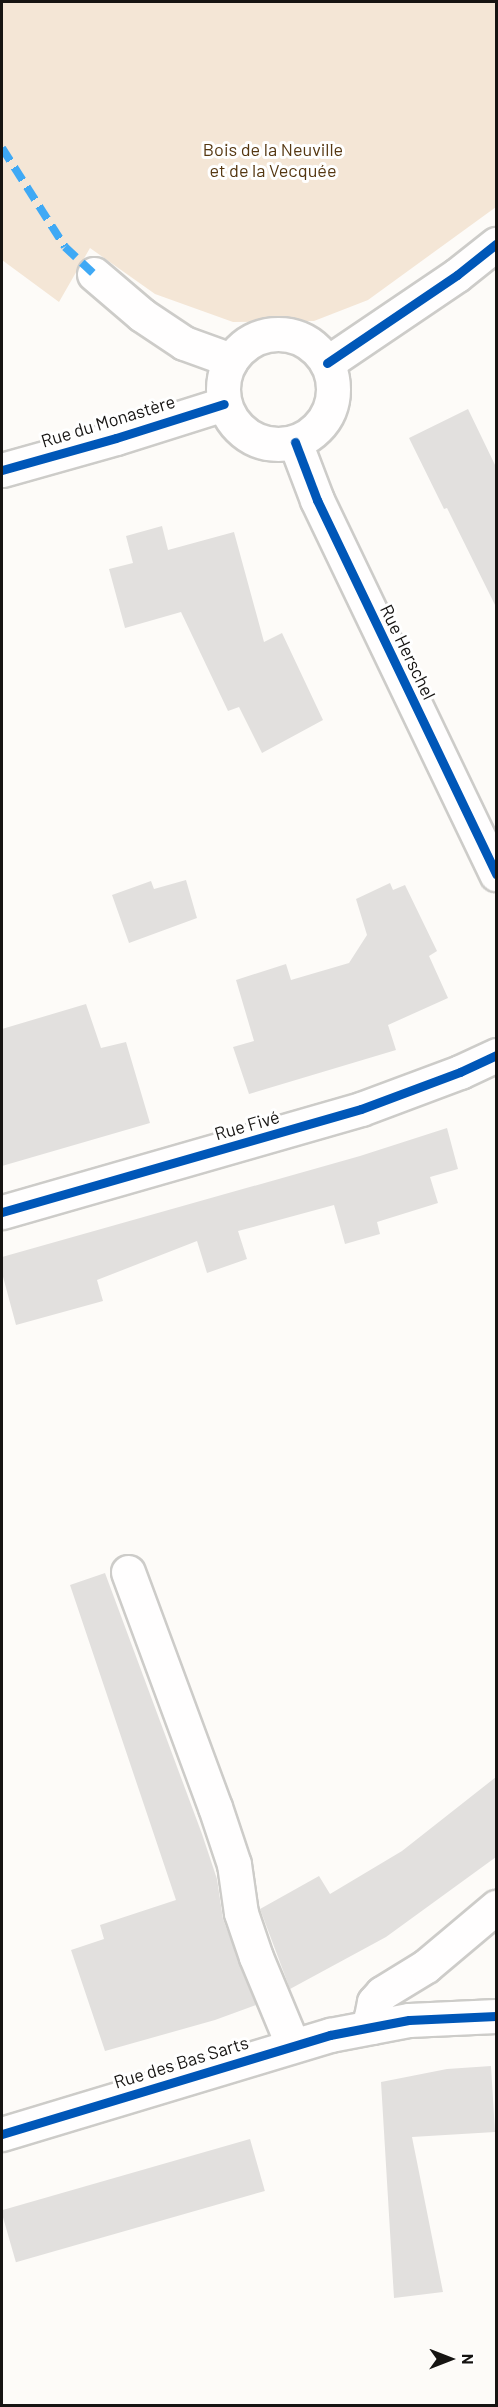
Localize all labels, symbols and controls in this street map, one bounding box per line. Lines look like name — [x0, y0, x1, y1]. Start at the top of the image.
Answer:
park label: Bois de la Neuville et de la Vecquée — [203, 139, 343, 182]
street label: Rue du Monastère — [38, 390, 178, 452]
street label: Rue Herschel — [376, 601, 440, 703]
street label: Rue Fivé — [212, 1105, 282, 1145]
street label: Rue des Bas Sarts — [111, 2031, 251, 2093]
north arrow — [420, 2329, 480, 2389]
text: N — [459, 2354, 478, 2364]

